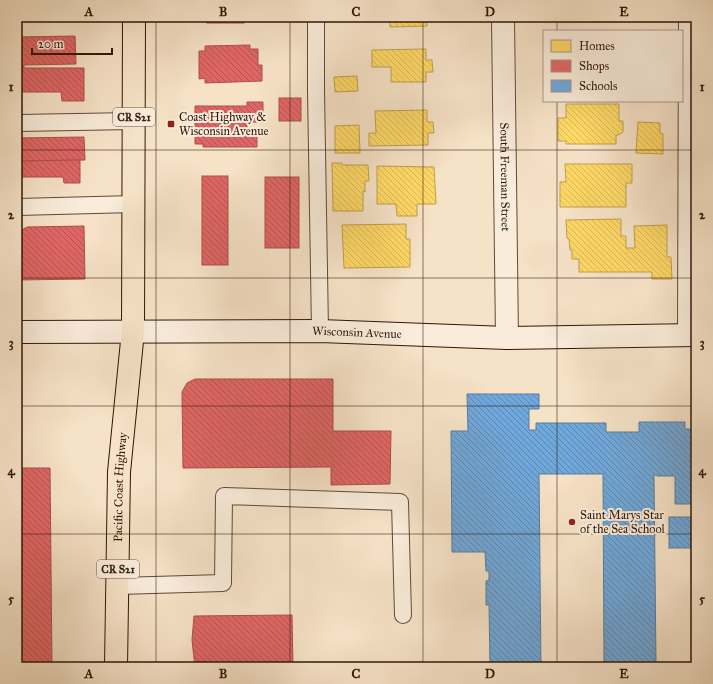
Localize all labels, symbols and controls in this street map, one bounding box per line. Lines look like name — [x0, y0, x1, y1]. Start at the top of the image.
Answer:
text: A — [84, 4, 94, 20]
text: B — [219, 4, 228, 20]
text: C — [352, 4, 361, 20]
text: D — [485, 4, 495, 20]
text: E — [619, 4, 629, 20]
scale bar — [32, 30, 112, 56]
legend — [543, 30, 683, 102]
text: 20 m — [38, 37, 64, 51]
text: Homes — [579, 39, 615, 53]
text: Shops — [579, 59, 609, 73]
text: 1 — [8, 79, 14, 95]
text: Schools — [579, 79, 617, 93]
text: 1 — [699, 79, 705, 95]
road number: CR S21 — [113, 108, 155, 126]
place label: Coast Highway & Wisconsin Avenue — [179, 110, 269, 138]
marker: Coast Highway & Wisconsin Avenue — [166, 119, 176, 129]
street label: South Freeman Street — [497, 122, 513, 232]
text: 2 — [8, 207, 15, 223]
text: 2 — [699, 207, 706, 223]
street label: Wisconsin Avenue — [312, 324, 402, 341]
text: 3 — [8, 335, 14, 351]
text: 3 — [699, 335, 705, 351]
street label: Pacific Coast Highway — [111, 431, 130, 542]
text: 4 — [7, 463, 15, 479]
text: 4 — [698, 463, 706, 479]
place label: Saint Marys Star of the Sea School — [580, 508, 666, 536]
marker: Saint Marys Star of the Sea School — [567, 517, 577, 527]
road number: CR S21 — [97, 560, 139, 578]
text: 5 — [8, 591, 15, 607]
text: 5 — [699, 591, 706, 607]
text: A — [84, 666, 94, 682]
text: B — [219, 666, 228, 682]
text: C — [352, 666, 361, 682]
text: D — [485, 666, 495, 682]
text: E — [619, 666, 629, 682]

